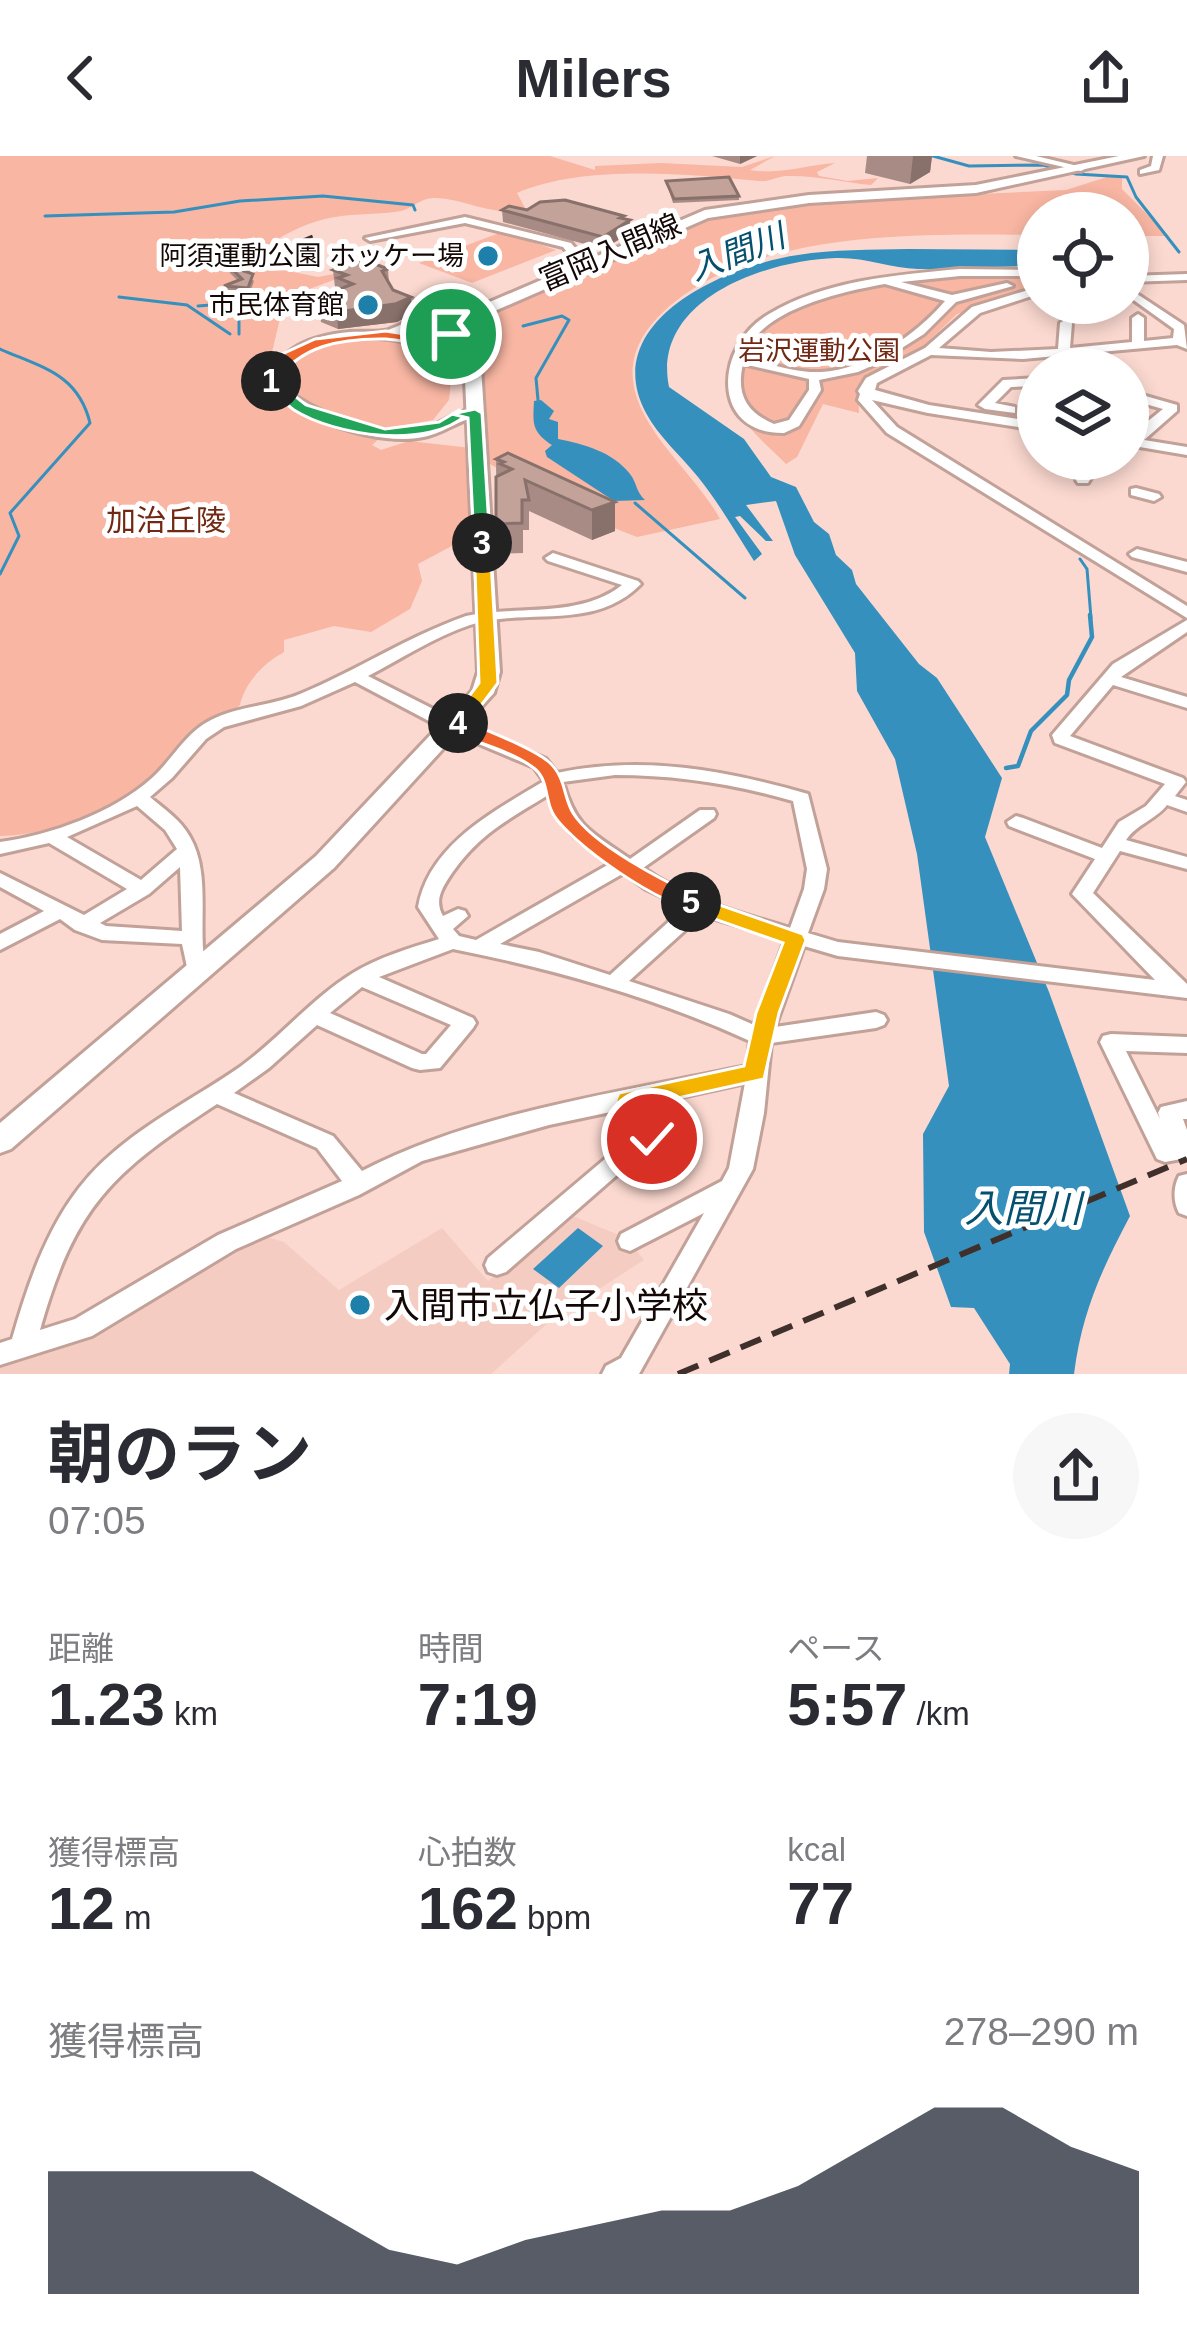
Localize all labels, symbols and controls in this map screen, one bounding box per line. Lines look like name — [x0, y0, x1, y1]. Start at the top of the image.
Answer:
icon: back — [48, 45, 114, 111]
icon: share — [1073, 45, 1139, 111]
text: Milers — [515, 48, 672, 108]
map controls — [1017, 192, 1149, 480]
button: locate — [1017, 192, 1149, 324]
street label: 富岡入間線 — [535, 208, 685, 296]
water label: 入間川 — [684, 216, 793, 287]
place label: 阿須運動公園 ホッケー場 — [159, 241, 464, 271]
marker: 阿須運動公園 ホッケー場 — [475, 243, 501, 269]
pin — [400, 283, 502, 385]
place label: 市民体育館 — [209, 290, 344, 320]
marker: 市民体育館 — [355, 292, 381, 318]
icon: arrive — [418, 301, 484, 367]
park label: 岩沢運動公園 — [738, 336, 900, 366]
button: layers — [1017, 348, 1149, 480]
pin: 1 — [241, 351, 301, 411]
text: 1 — [262, 362, 280, 399]
park label: 加治丘陵 — [106, 504, 226, 537]
pin: 3 — [452, 513, 512, 573]
text: 3 — [473, 524, 491, 561]
pin: 4 — [428, 693, 488, 753]
text: 4 — [449, 704, 467, 741]
pin: 5 — [661, 872, 721, 932]
text: 5 — [682, 883, 700, 920]
pin — [601, 1088, 703, 1190]
icon: check — [619, 1106, 685, 1172]
water label: 入間川 — [964, 1187, 1085, 1230]
place label: 入間市立仏子小学校 — [384, 1285, 708, 1326]
marker: 入間市立仏子小学校 — [347, 1292, 373, 1318]
button: share — [1013, 1413, 1139, 1539]
text: 朝のラン — [48, 1417, 312, 1491]
text: 07:05 — [48, 1499, 146, 1542]
text: 距離 — [48, 1630, 114, 1667]
text: 時間 — [418, 1630, 484, 1667]
text: ペース — [787, 1630, 885, 1667]
text: 1.23 — [48, 1671, 165, 1738]
text: 7:19 — [418, 1671, 538, 1738]
text: 5:57 — [787, 1671, 907, 1738]
text: km — [165, 1695, 218, 1732]
text: /km — [907, 1695, 970, 1732]
text: kcal — [787, 1831, 846, 1868]
text: 獲得標高 — [48, 1834, 180, 1871]
text: 心拍数 — [418, 1834, 517, 1871]
text: 77 — [787, 1870, 854, 1937]
text: 12 — [48, 1875, 115, 1942]
text: 162 — [418, 1875, 518, 1942]
text: m — [115, 1899, 151, 1936]
text: bpm — [518, 1899, 591, 1936]
text: 278–290 m — [944, 2010, 1139, 2053]
text: 獲得標高 — [48, 2020, 204, 2063]

